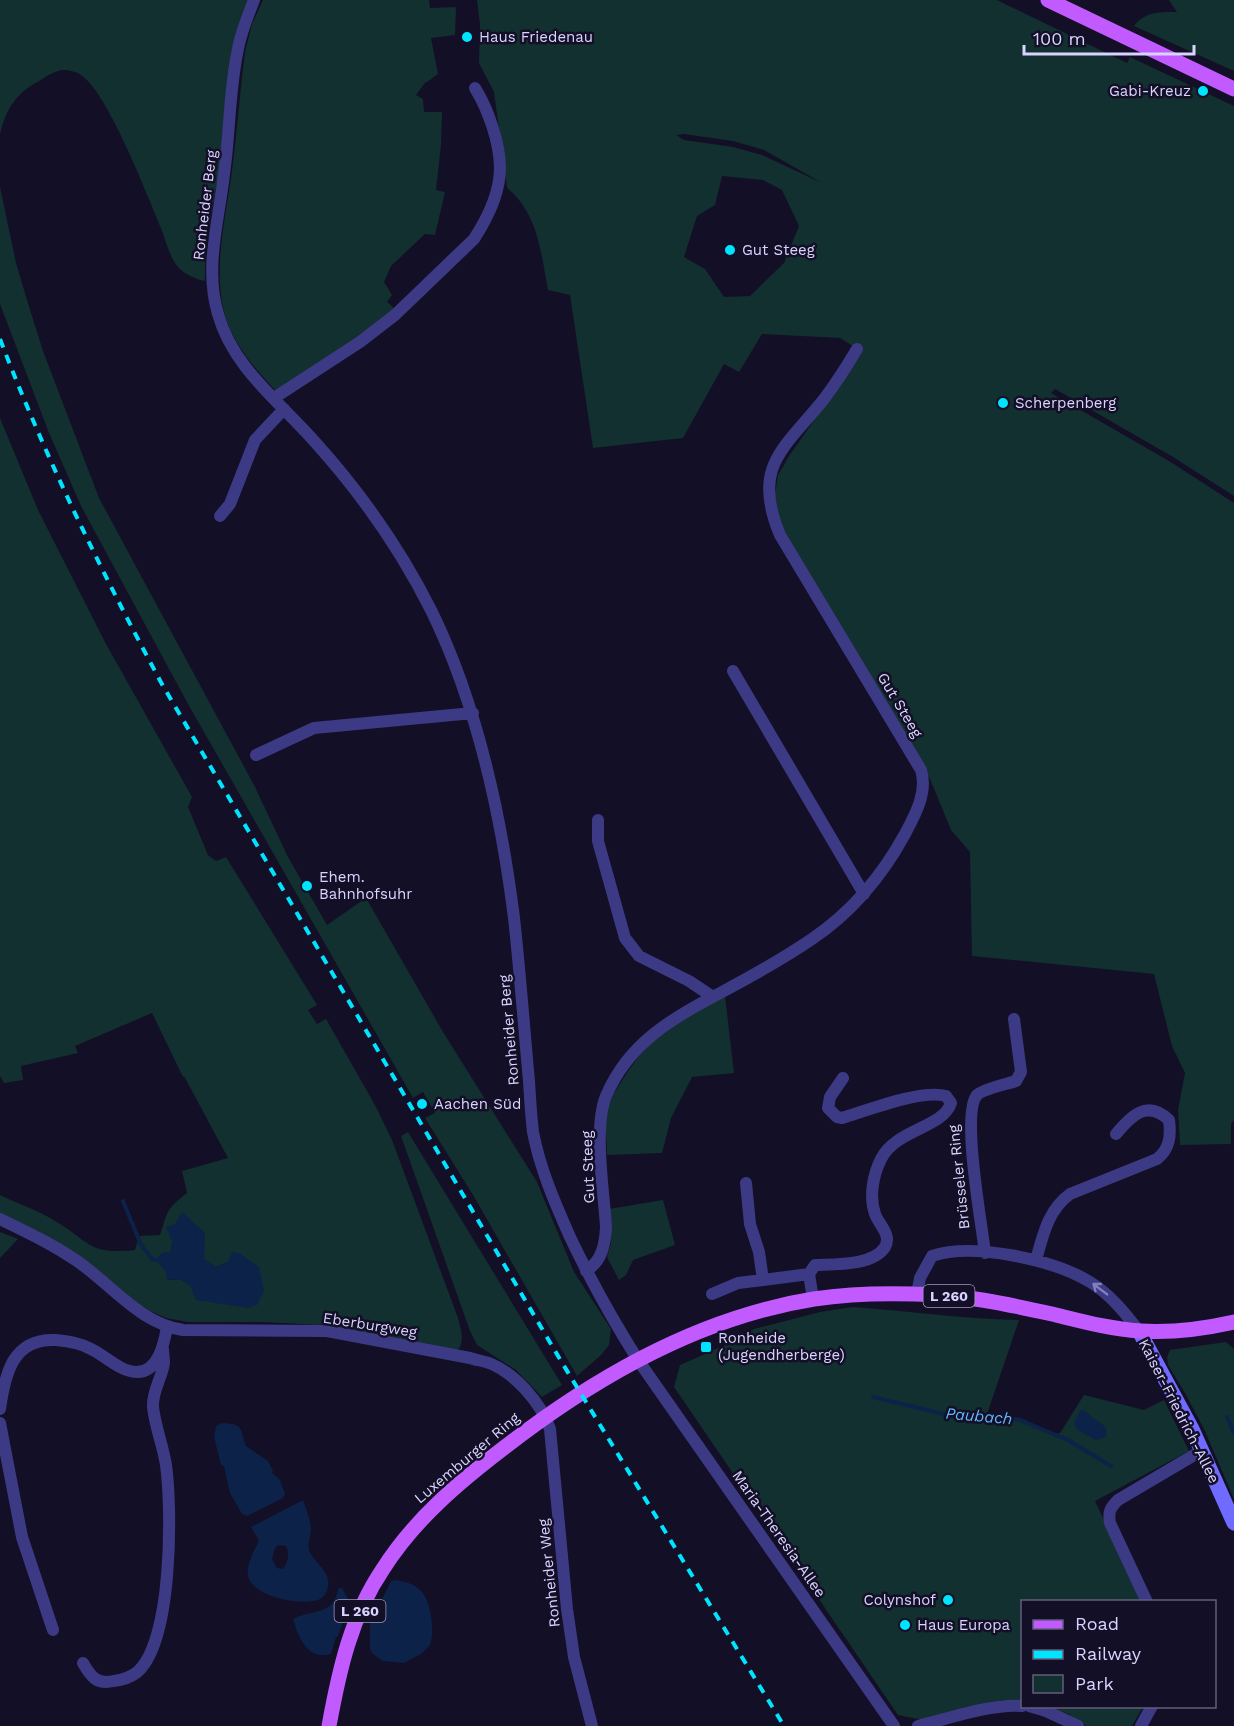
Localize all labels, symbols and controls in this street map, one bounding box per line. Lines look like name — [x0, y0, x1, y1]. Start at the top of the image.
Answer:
scale bar — [1024, 18, 1194, 56]
place label: Haus Friedenau — [479, 28, 593, 46]
text: 100 m — [1033, 28, 1086, 49]
marker: Haus Friedenau — [460, 30, 474, 44]
place label: Gabi-Kreuz — [1109, 82, 1191, 100]
marker: Gabi-Kreuz — [1196, 84, 1210, 98]
street label: Ronheider Berg — [189, 149, 221, 261]
place label: Gut Steeg — [742, 241, 815, 259]
marker: Gut Steeg — [723, 243, 737, 257]
place label: Scherpenberg — [1015, 394, 1116, 412]
marker: Scherpenberg — [996, 396, 1010, 410]
street label: Gut Steeg — [874, 669, 926, 741]
place label: Ehem. Bahnhofsuhr — [319, 868, 412, 903]
marker: Ehem. Bahnhofsuhr — [300, 879, 314, 893]
street label: Ronheider Berg — [495, 974, 523, 1086]
place label: Aachen Süd — [434, 1095, 521, 1113]
marker: Aachen Süd — [415, 1097, 429, 1111]
street label: Brüsseler Ring — [945, 1124, 973, 1230]
street label: Gut Steeg — [578, 1130, 598, 1204]
one-way arrow — [1092, 1282, 1108, 1295]
road number: L 260 — [924, 1285, 974, 1307]
street label: Eberburgweg — [322, 1309, 418, 1341]
place label: Ronheide (Jugendherberge) — [718, 1329, 845, 1364]
street label: Kaiser-Friedrich-Allee — [1135, 1336, 1223, 1486]
marker: Ronheide (Jugendherberge) — [699, 1340, 713, 1354]
water label: Paubach — [945, 1404, 1013, 1428]
street label: Luxemburger Ring — [411, 1409, 523, 1507]
street label: Maria-Theresia-Allee — [728, 1467, 830, 1601]
street label: Ronheider Weg — [534, 1518, 564, 1628]
place label: Colynshof — [864, 1591, 936, 1609]
marker: Colynshof — [941, 1593, 955, 1607]
road number: L 260 — [334, 1600, 386, 1622]
legend — [1021, 1600, 1216, 1708]
text: Road — [1075, 1613, 1119, 1634]
place label: Haus Europa — [917, 1616, 1011, 1634]
marker: Haus Europa — [898, 1618, 912, 1632]
text: Railway — [1075, 1643, 1142, 1664]
text: Park — [1075, 1673, 1114, 1694]

